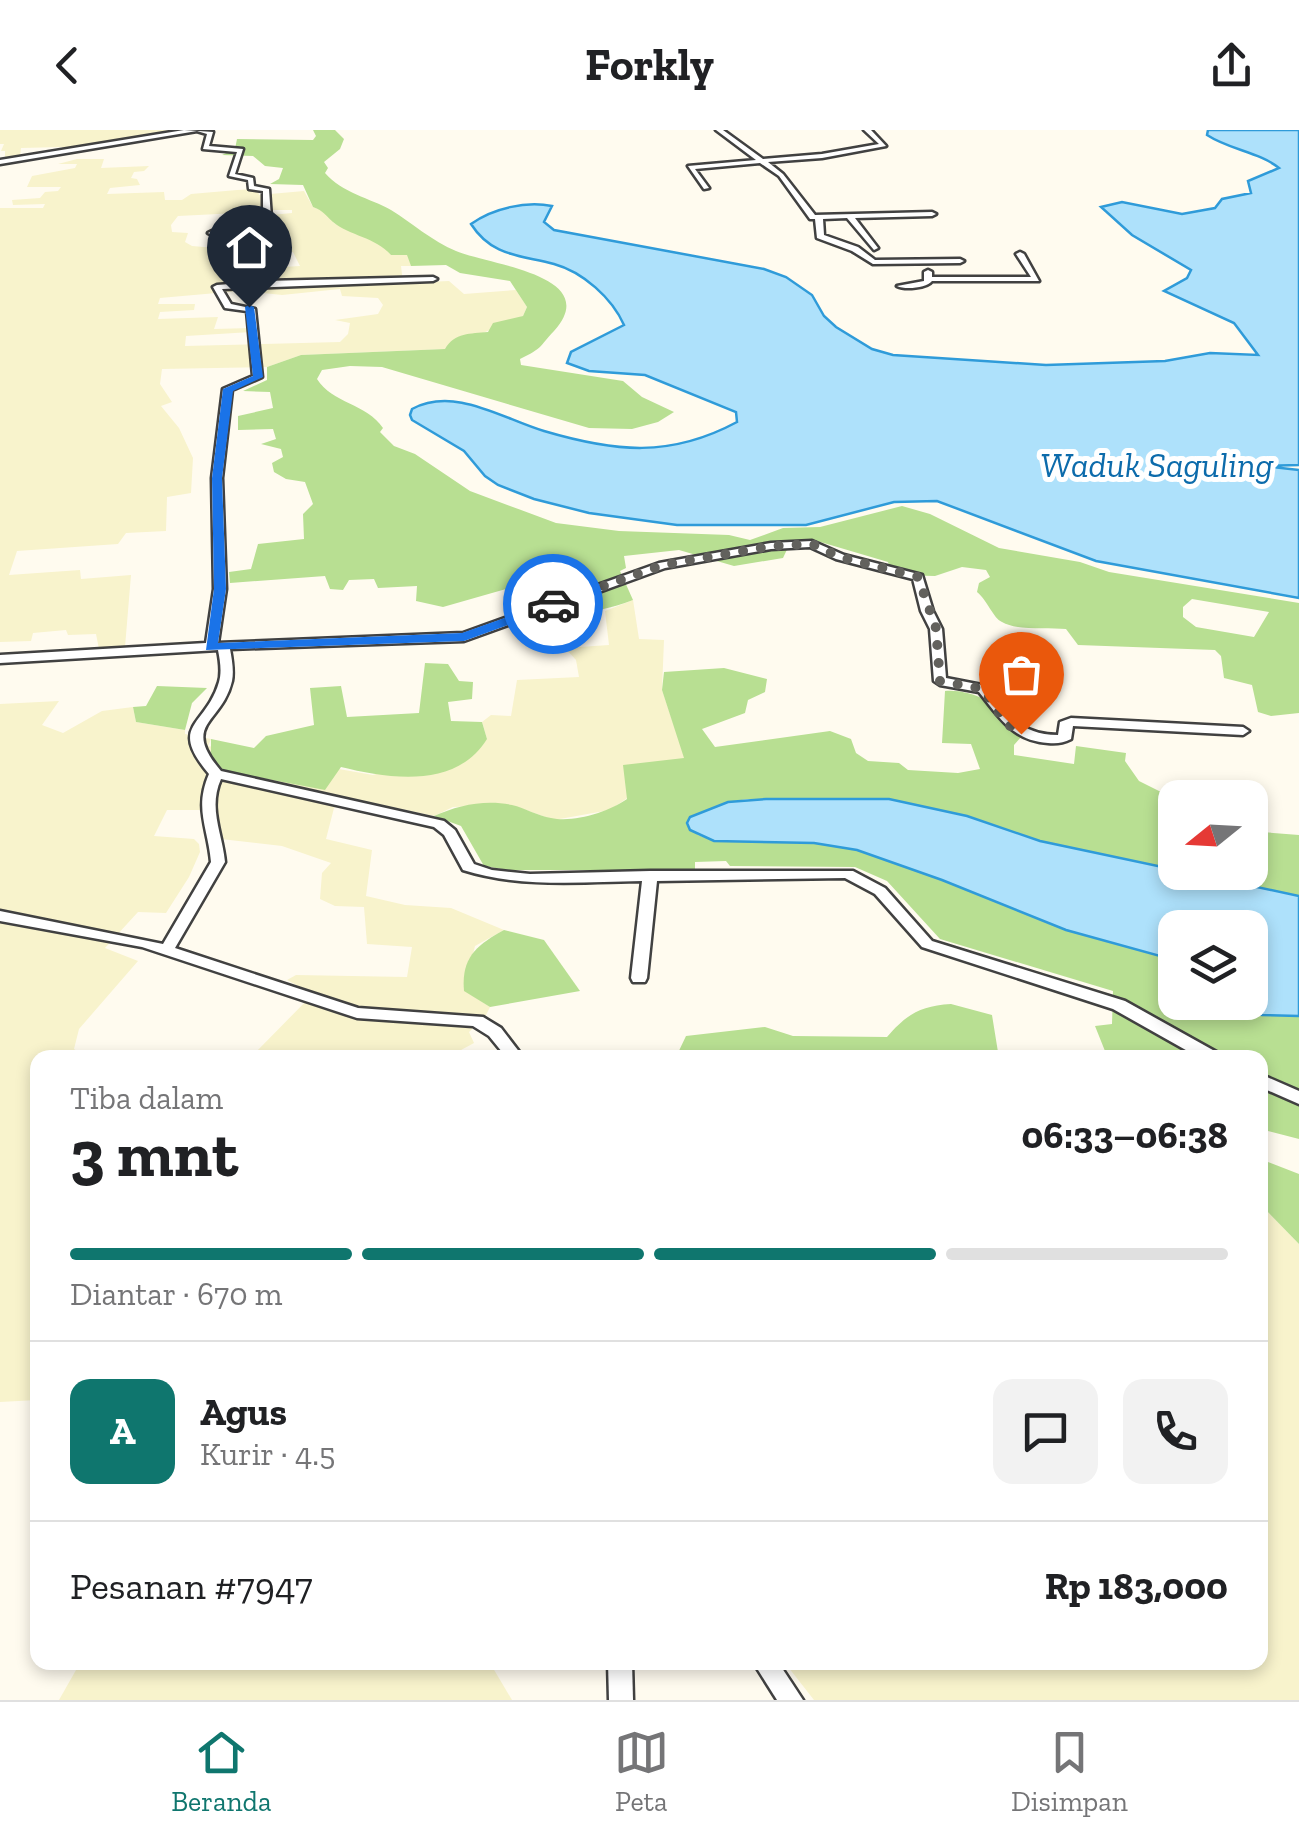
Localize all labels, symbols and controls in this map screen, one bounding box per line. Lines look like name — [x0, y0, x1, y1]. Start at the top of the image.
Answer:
icon: back — [40, 38, 95, 93]
text: Forkly — [585, 38, 714, 92]
icon: share — [1204, 38, 1259, 93]
pin — [207, 205, 292, 308]
icon: home — [222, 220, 277, 275]
water label: Waduk Saguling — [1041, 444, 1274, 486]
courier — [503, 554, 603, 654]
icon: car — [526, 577, 581, 632]
pin — [979, 632, 1064, 735]
icon: bag — [994, 647, 1049, 702]
north arrow — [1158, 780, 1268, 890]
map controls — [1158, 780, 1268, 1020]
button: layers — [1158, 910, 1268, 1020]
text: Tiba dalam — [70, 1079, 223, 1117]
text: 06:33–06:38 — [1021, 1112, 1228, 1158]
text: 3 mnt — [70, 1115, 238, 1193]
text: Diantar · 670 m — [70, 1275, 282, 1313]
button: chat — [993, 1379, 1098, 1484]
button: phone — [1123, 1379, 1228, 1484]
text: Agus — [200, 1389, 287, 1435]
text: A — [109, 1408, 136, 1454]
text: Kurir · 4.5 — [200, 1435, 335, 1473]
text: Pesanan #7947 — [70, 1563, 313, 1609]
text: Rp 183,000 — [1045, 1563, 1228, 1609]
tab: Beranda — [171, 1725, 271, 1818]
tab: Peta — [614, 1725, 669, 1818]
tab: Disimpan — [1011, 1725, 1128, 1818]

